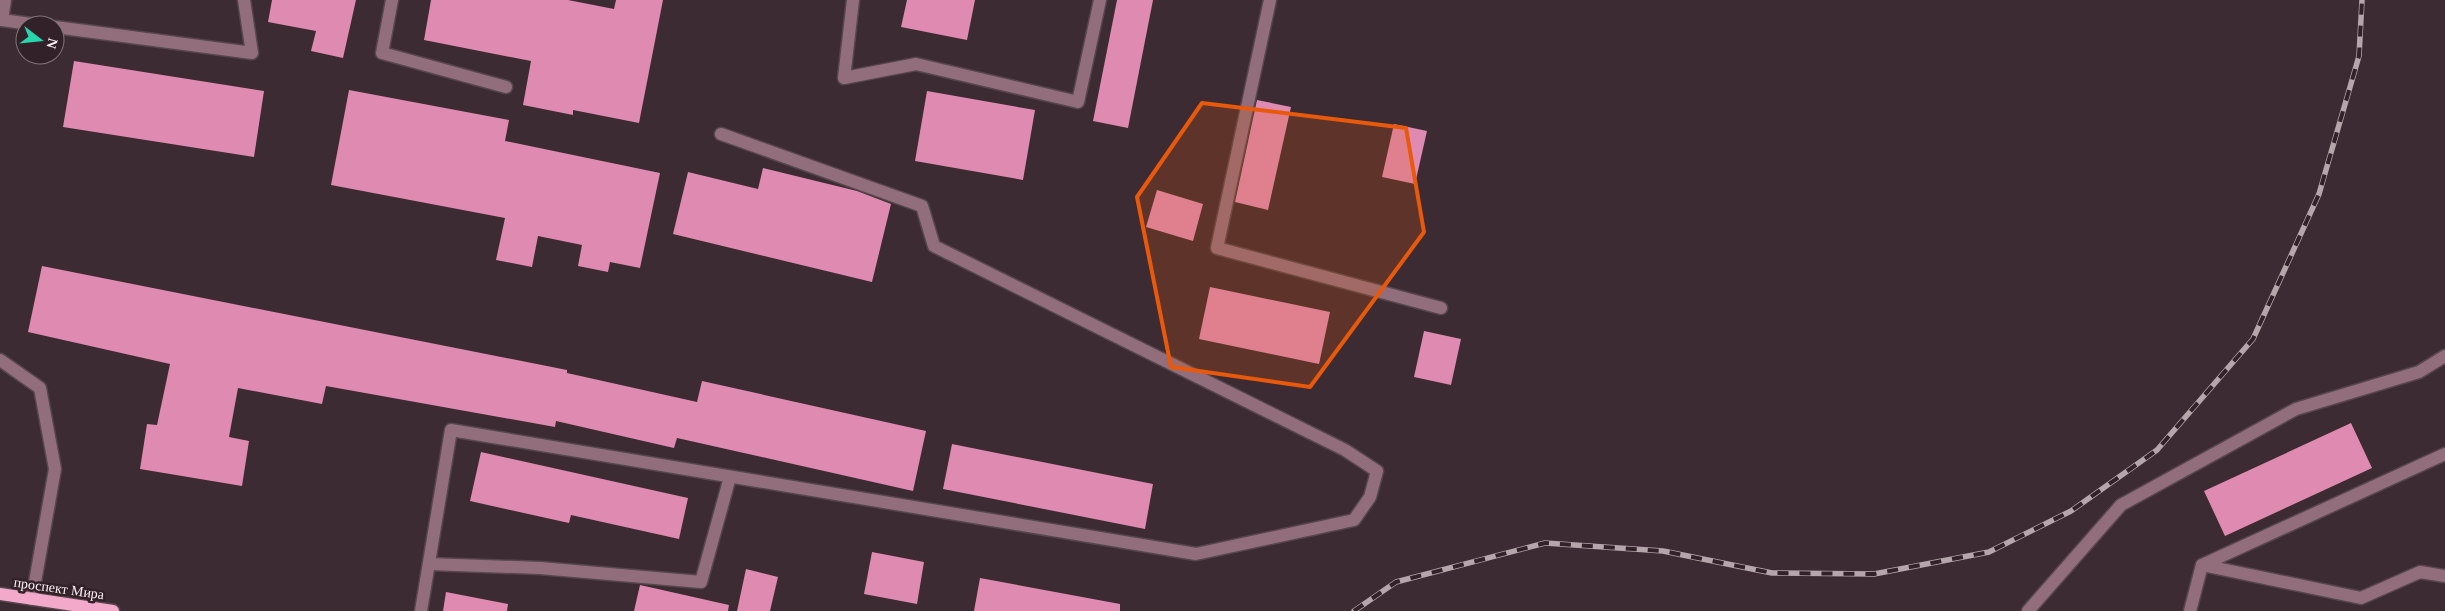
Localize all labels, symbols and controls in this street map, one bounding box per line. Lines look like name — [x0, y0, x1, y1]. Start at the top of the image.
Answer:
north arrow — [15, 15, 65, 65]
text: N — [43, 37, 61, 50]
street label: проспект Мира — [13, 575, 106, 602]

